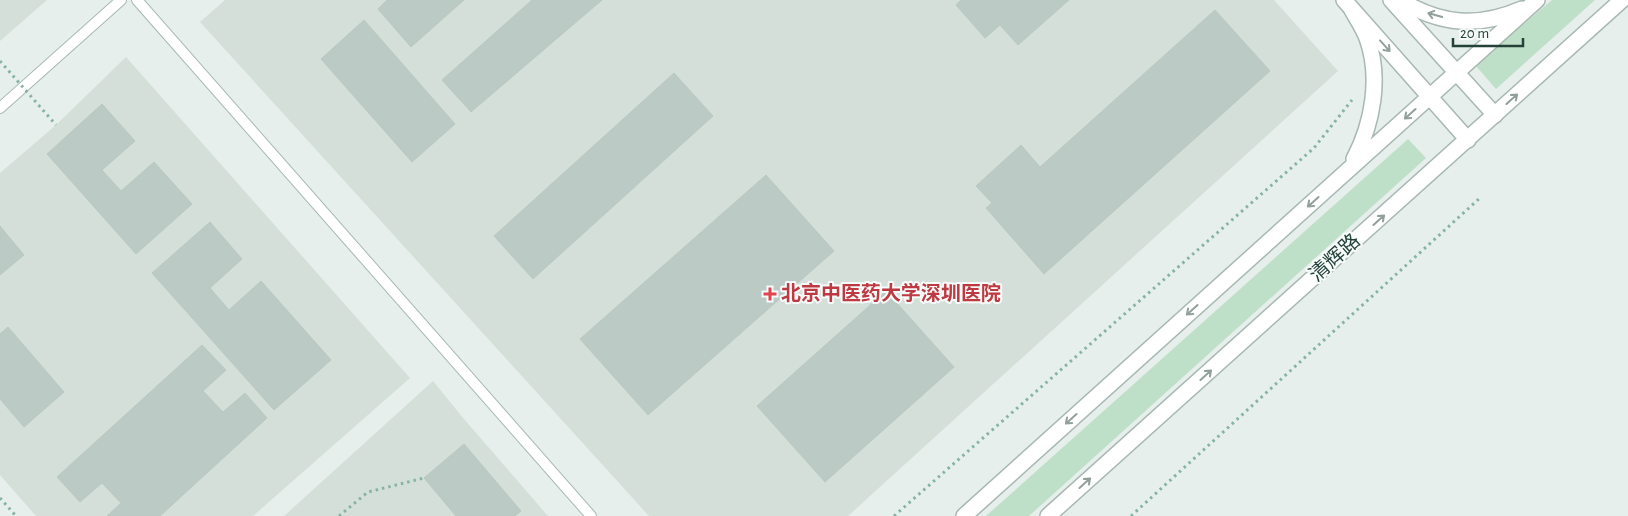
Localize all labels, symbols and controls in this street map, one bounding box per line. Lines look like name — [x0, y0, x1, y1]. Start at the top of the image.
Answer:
one-way arrow — [1427, 10, 1443, 20]
scale bar — [1453, 15, 1523, 47]
text: 20 m — [1460, 26, 1489, 41]
one-way arrow — [1379, 40, 1391, 53]
one-way arrow — [1506, 93, 1519, 105]
one-way arrow — [1403, 109, 1416, 120]
one-way arrow — [1306, 196, 1319, 208]
one-way arrow — [1372, 214, 1385, 225]
street label: 清辉路 — [1305, 230, 1364, 286]
place label: 北京中医药大学深圳医院 — [781, 282, 1001, 304]
marker: 北京中医药大学深圳医院 — [763, 287, 777, 301]
one-way arrow — [1186, 305, 1199, 316]
one-way arrow — [1199, 369, 1212, 381]
one-way arrow — [1065, 413, 1078, 425]
one-way arrow — [1078, 478, 1091, 489]

